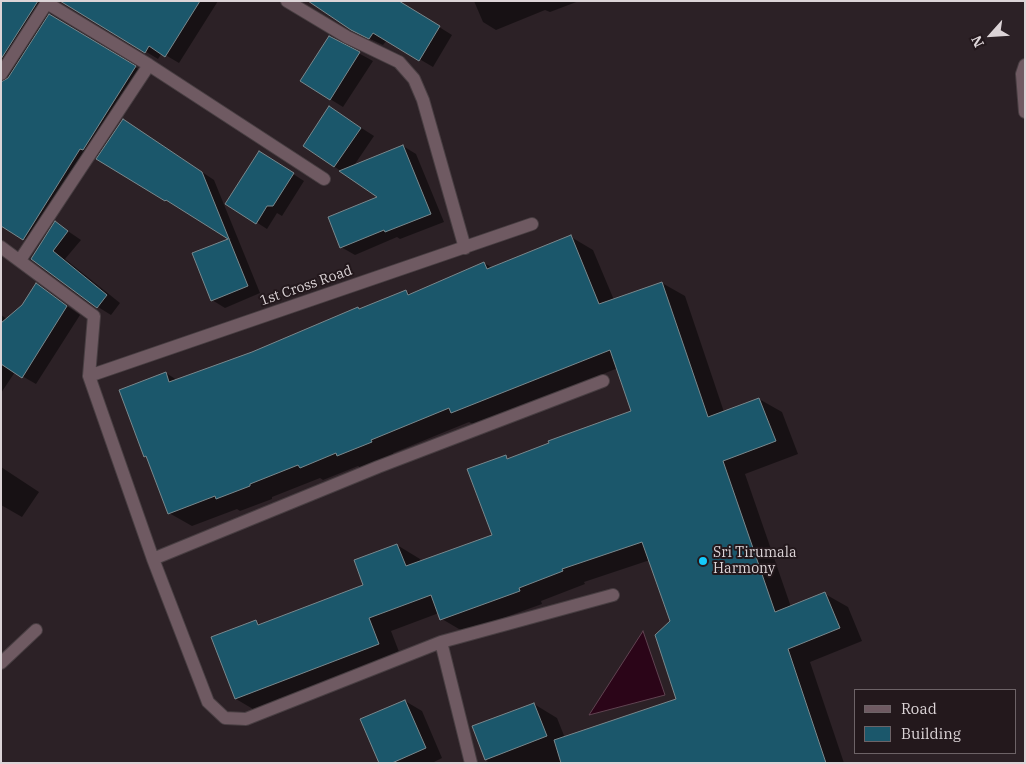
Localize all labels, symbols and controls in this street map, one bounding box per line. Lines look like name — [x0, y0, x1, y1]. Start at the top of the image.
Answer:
north arrow — [966, 10, 1016, 60]
text: N — [967, 33, 988, 51]
street label: 1st Cross Road — [258, 262, 354, 310]
place label: Sri Tirumala Harmony — [713, 545, 797, 578]
marker: Sri Tirumala Harmony — [697, 555, 709, 567]
legend — [854, 689, 1016, 754]
text: Road — [901, 699, 937, 718]
text: Building — [901, 724, 961, 743]

